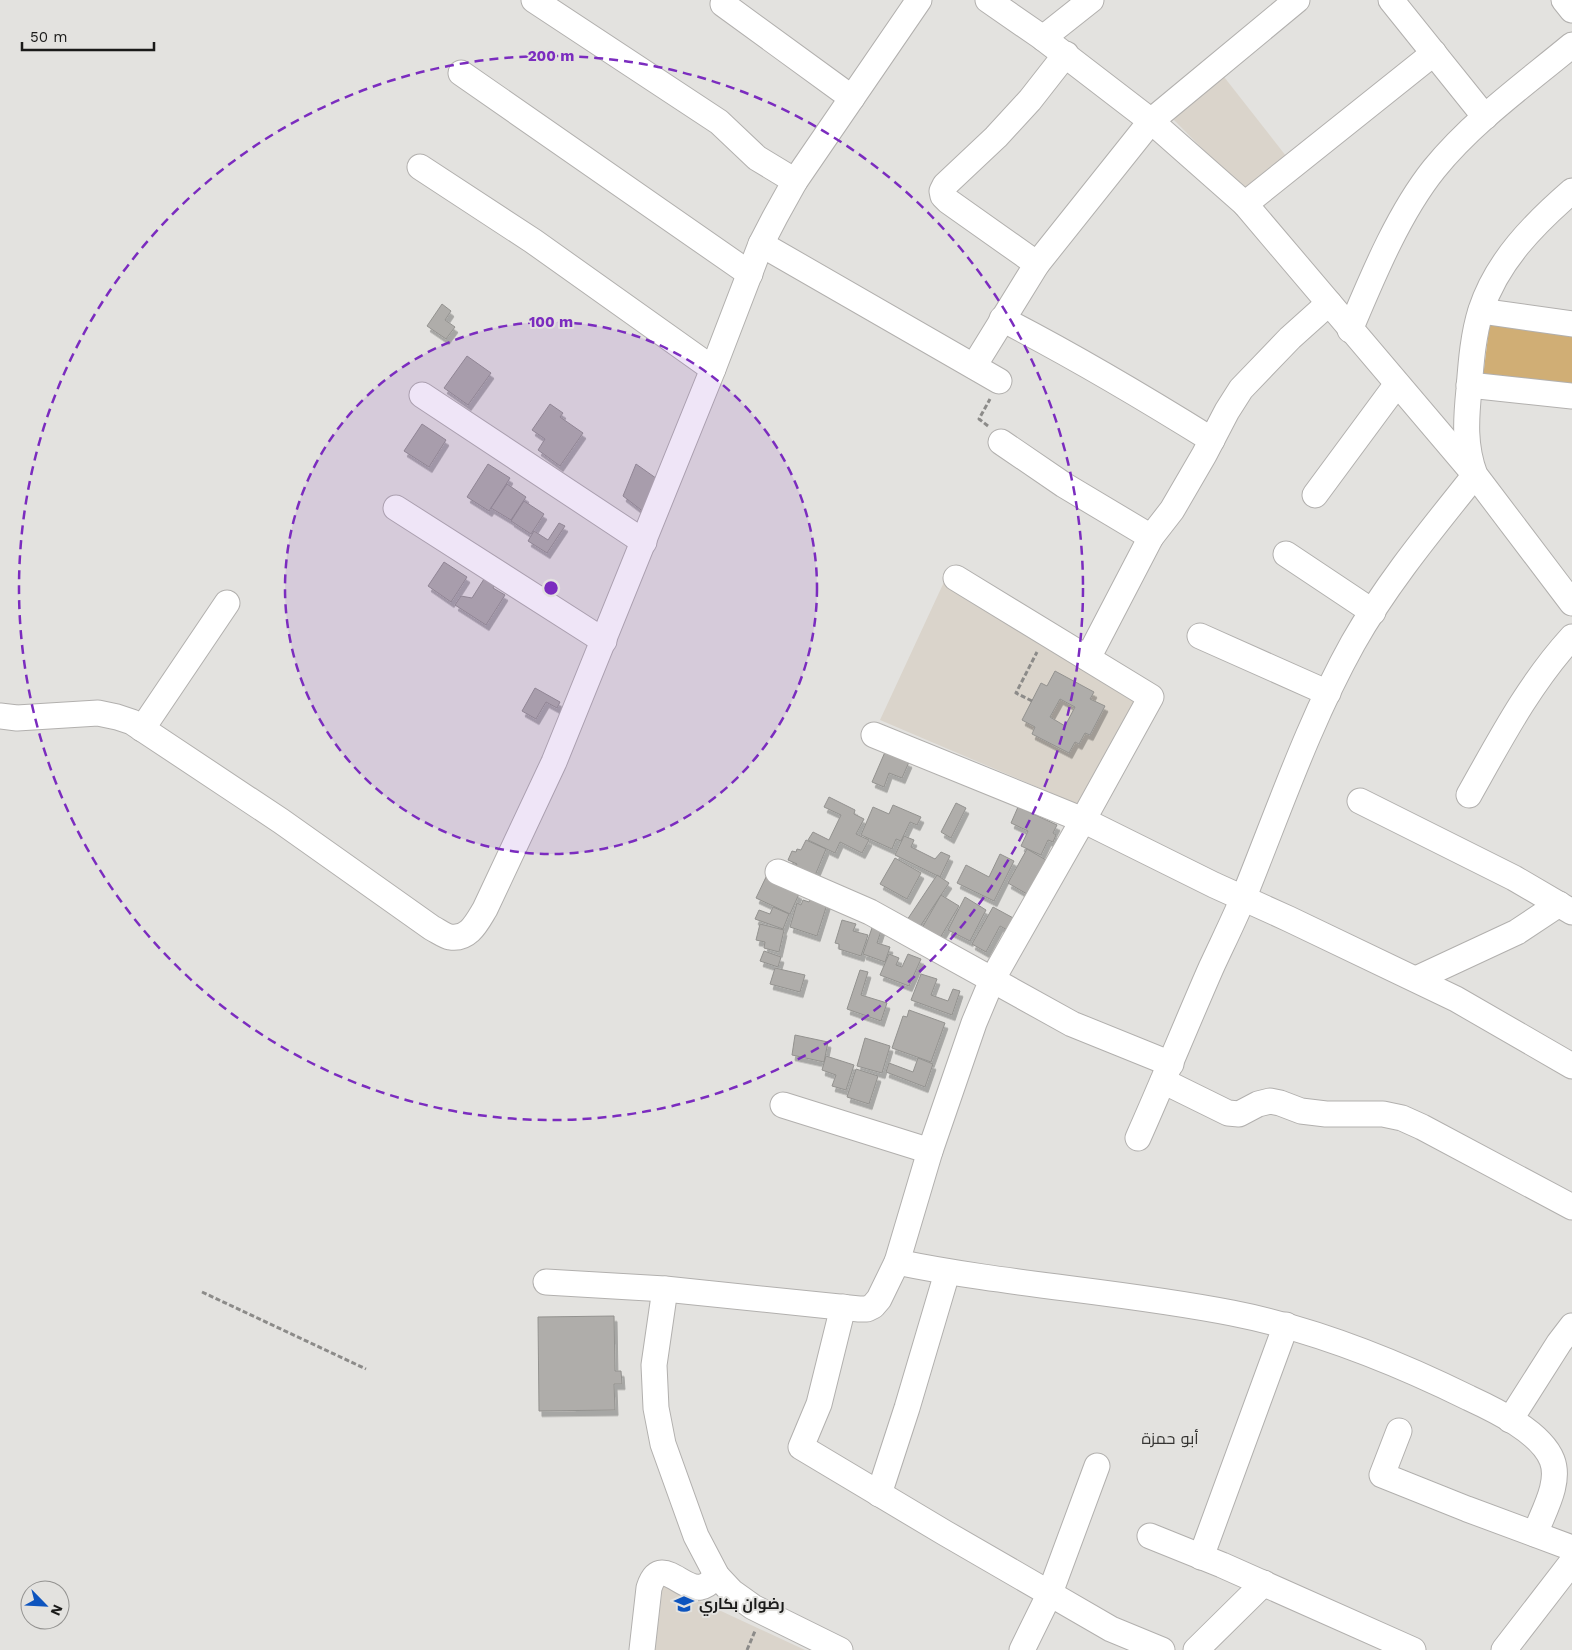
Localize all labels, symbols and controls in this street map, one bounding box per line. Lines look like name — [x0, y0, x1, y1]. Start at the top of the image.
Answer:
scale bar — [22, 20, 155, 52]
text: 50 m — [30, 28, 67, 46]
text: 200 m — [528, 47, 574, 65]
text: 100 m — [529, 313, 573, 331]
centre of rings — [542, 579, 560, 597]
district label: أبو حمزة — [1141, 1429, 1199, 1448]
north arrow — [20, 1580, 70, 1630]
school or university icon: رضوان بكاري — [673, 1593, 695, 1615]
place label: رضوان بكاري — [699, 1595, 785, 1616]
text: N — [47, 1602, 66, 1618]

